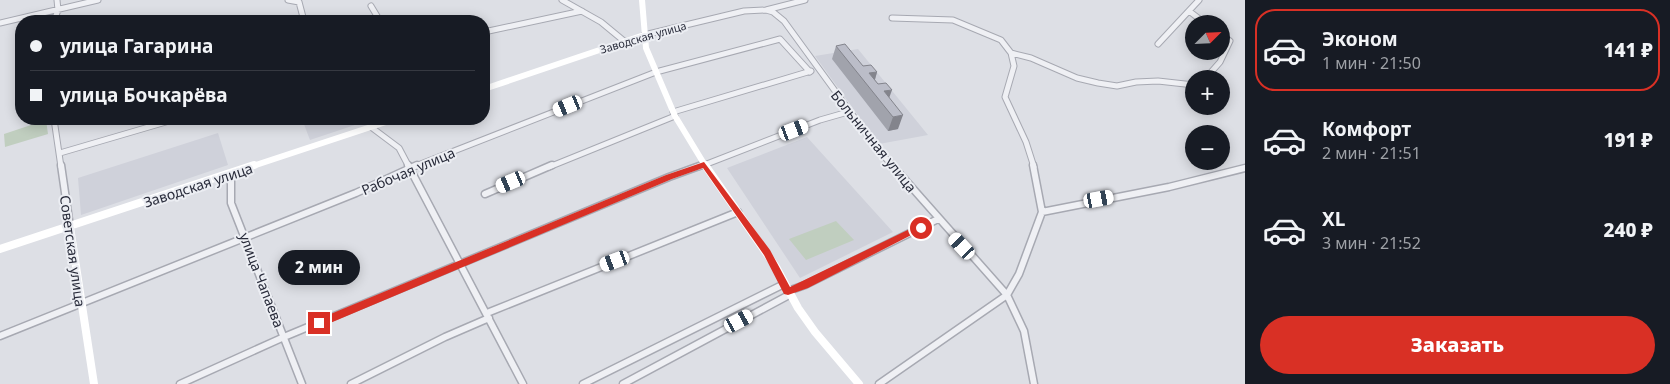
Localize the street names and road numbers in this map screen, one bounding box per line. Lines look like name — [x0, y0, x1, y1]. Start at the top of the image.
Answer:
street label: Заводская улица — [598, 17, 688, 57]
street label: Больничная улица — [827, 86, 921, 196]
street label: Рабочая улица — [358, 143, 458, 199]
street label: Заводская улица — [141, 158, 255, 212]
street label: Советская улица — [56, 194, 90, 308]
street label: улица Чапаева — [235, 230, 289, 330]

